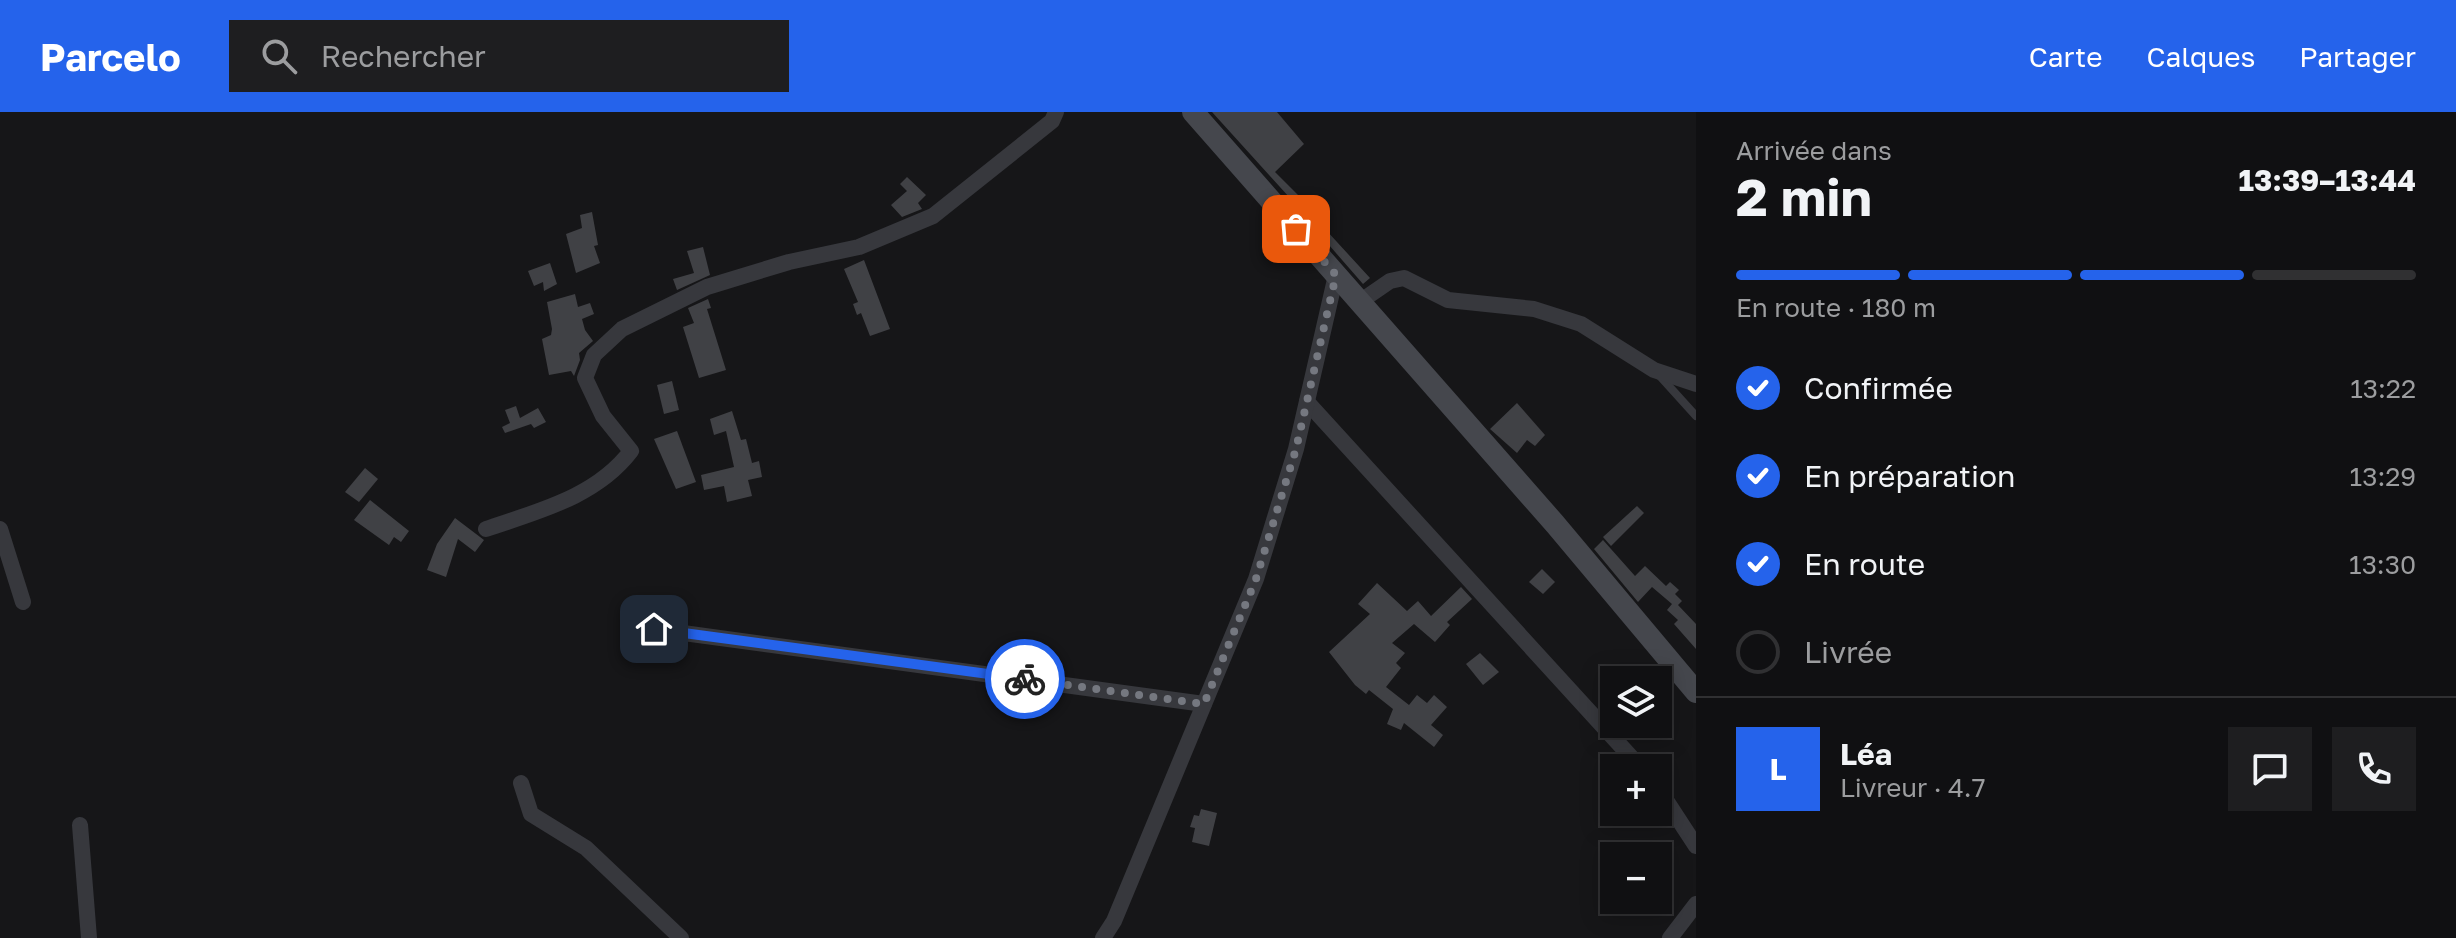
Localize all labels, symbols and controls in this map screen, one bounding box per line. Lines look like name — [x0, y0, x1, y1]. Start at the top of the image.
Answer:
search box — [229, 20, 789, 92]
text: Parcelo — [40, 34, 181, 79]
icon: search — [257, 34, 301, 78]
text: Rechercher — [321, 38, 486, 74]
text: Carte — [2029, 40, 2102, 73]
text: Calques — [2146, 40, 2255, 73]
text: Partager — [2299, 40, 2416, 73]
text: Arrivée dans — [1736, 135, 1892, 166]
text: 13:39–13:44 — [2239, 162, 2416, 198]
text: 2 min — [1736, 165, 1872, 227]
pin — [1262, 195, 1330, 263]
icon: bag — [1274, 207, 1318, 251]
text: En route · 180 m — [1736, 292, 1936, 323]
icon: check — [1736, 366, 1780, 410]
text: Confirmée — [1804, 370, 1953, 406]
text: 13:22 — [2350, 373, 2416, 404]
icon: check — [1736, 454, 1780, 498]
text: En préparation — [1804, 458, 2015, 494]
text: 13:29 — [2350, 461, 2416, 492]
icon: check — [1736, 542, 1780, 586]
text: En route — [1804, 546, 1925, 582]
text: 13:30 — [2349, 549, 2416, 580]
pin — [620, 595, 688, 663]
icon: home — [632, 607, 676, 651]
text: Livrée — [1804, 634, 1892, 670]
courier — [985, 639, 1065, 719]
icon: bike — [1003, 657, 1047, 701]
map controls — [1600, 666, 1672, 914]
button: layers — [1600, 666, 1672, 738]
button: chat — [2228, 727, 2312, 811]
button: phone — [2332, 727, 2416, 811]
text: Léa — [1840, 736, 1892, 772]
text: L — [1769, 751, 1787, 787]
button: + — [1600, 754, 1672, 826]
text: Livreur · 4.7 — [1840, 772, 1985, 803]
button: − — [1600, 842, 1672, 914]

